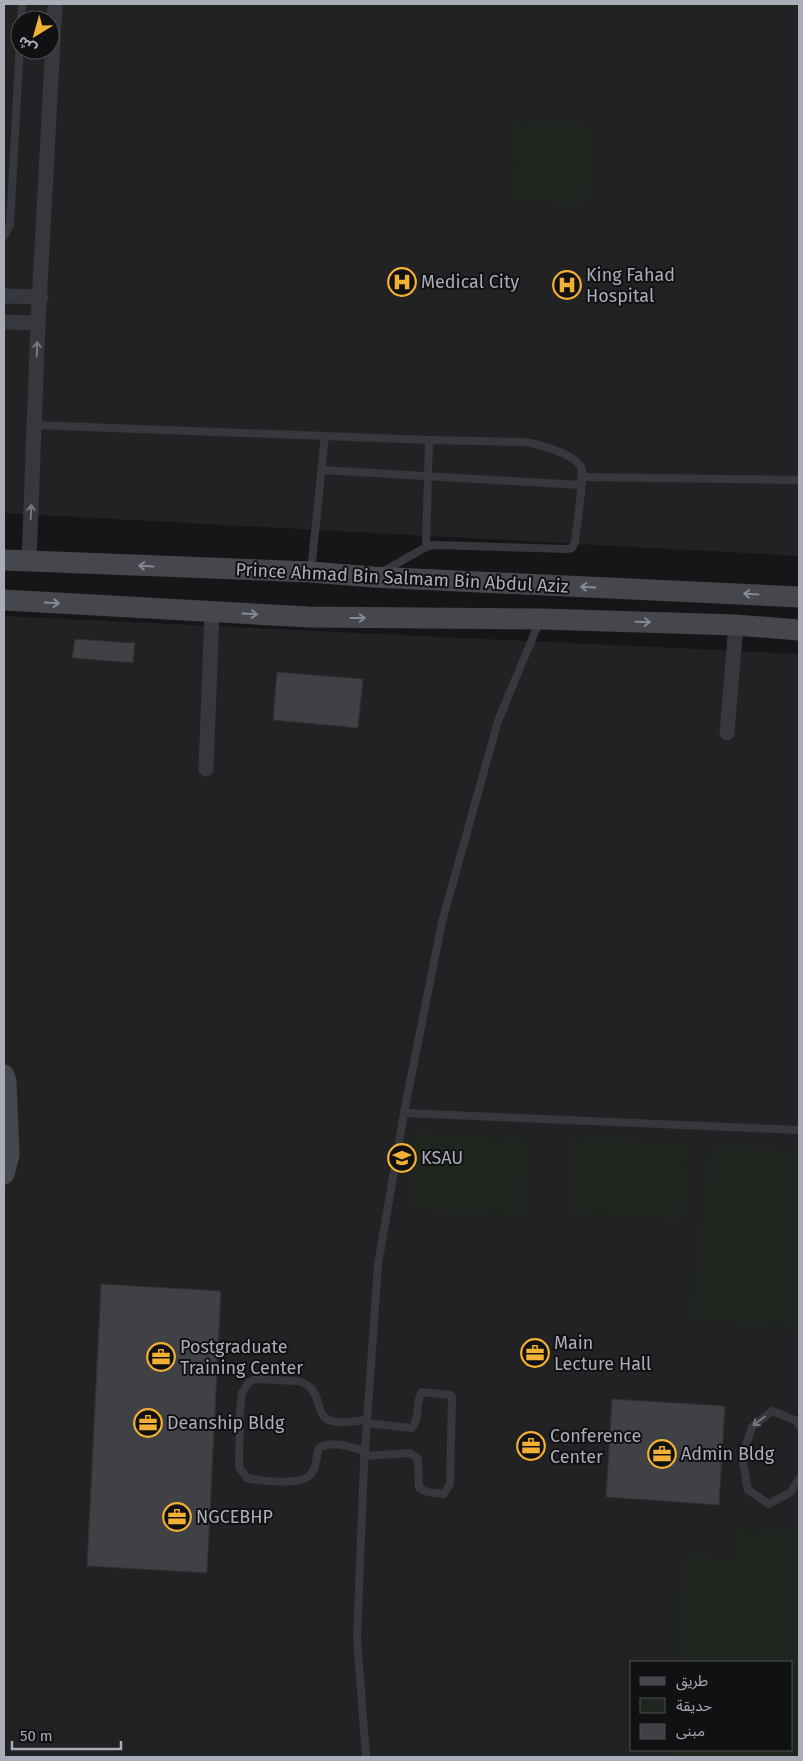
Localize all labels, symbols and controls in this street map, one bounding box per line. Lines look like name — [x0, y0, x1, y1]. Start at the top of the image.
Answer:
north arrow — [10, 10, 60, 60]
text: ش — [15, 32, 40, 58]
place label: King Fahad Hospital — [586, 264, 675, 307]
hospital icon: Medical City — [387, 267, 417, 297]
hospital icon: King Fahad Hospital — [552, 270, 582, 300]
place label: Medical City — [421, 271, 519, 293]
one-way arrow — [33, 342, 42, 358]
one-way arrow — [27, 504, 36, 520]
street label: Prince Ahmad Bin Salmam Bin Abdul Aziz — [235, 558, 569, 598]
one-way arrow — [138, 562, 154, 571]
one-way arrow — [580, 582, 596, 591]
one-way arrow — [743, 590, 759, 599]
one-way arrow — [44, 599, 60, 608]
one-way arrow — [241, 609, 257, 619]
one-way arrow — [349, 613, 365, 623]
one-way arrow — [634, 617, 650, 626]
school or university icon: KSAU — [387, 1143, 417, 1173]
place label: KSAU — [421, 1147, 463, 1169]
place label: Main Lecture Hall — [554, 1332, 651, 1375]
place label: Postgraduate Training Center — [180, 1336, 303, 1379]
office icon: Main Lecture Hall — [520, 1338, 550, 1368]
office icon: Postgraduate Training Center — [146, 1342, 176, 1372]
office icon: Deanship Bldg — [133, 1408, 163, 1438]
place label: Deanship Bldg — [167, 1412, 285, 1434]
one-way arrow — [753, 1416, 766, 1427]
place label: Conference Center — [550, 1425, 641, 1468]
office icon: Conference Center — [516, 1431, 546, 1461]
office icon: Admin Bldg — [647, 1439, 677, 1469]
place label: Admin Bldg — [681, 1443, 775, 1465]
office icon: NGCEBHP — [162, 1502, 192, 1532]
place label: NGCEBHP — [196, 1506, 273, 1528]
legend — [630, 1661, 793, 1751]
text: طريق — [676, 1672, 708, 1691]
text: حديقة — [676, 1697, 712, 1715]
scale bar — [12, 1718, 121, 1750]
text: مبنى — [676, 1722, 705, 1740]
text: 50 m — [20, 1727, 53, 1745]

